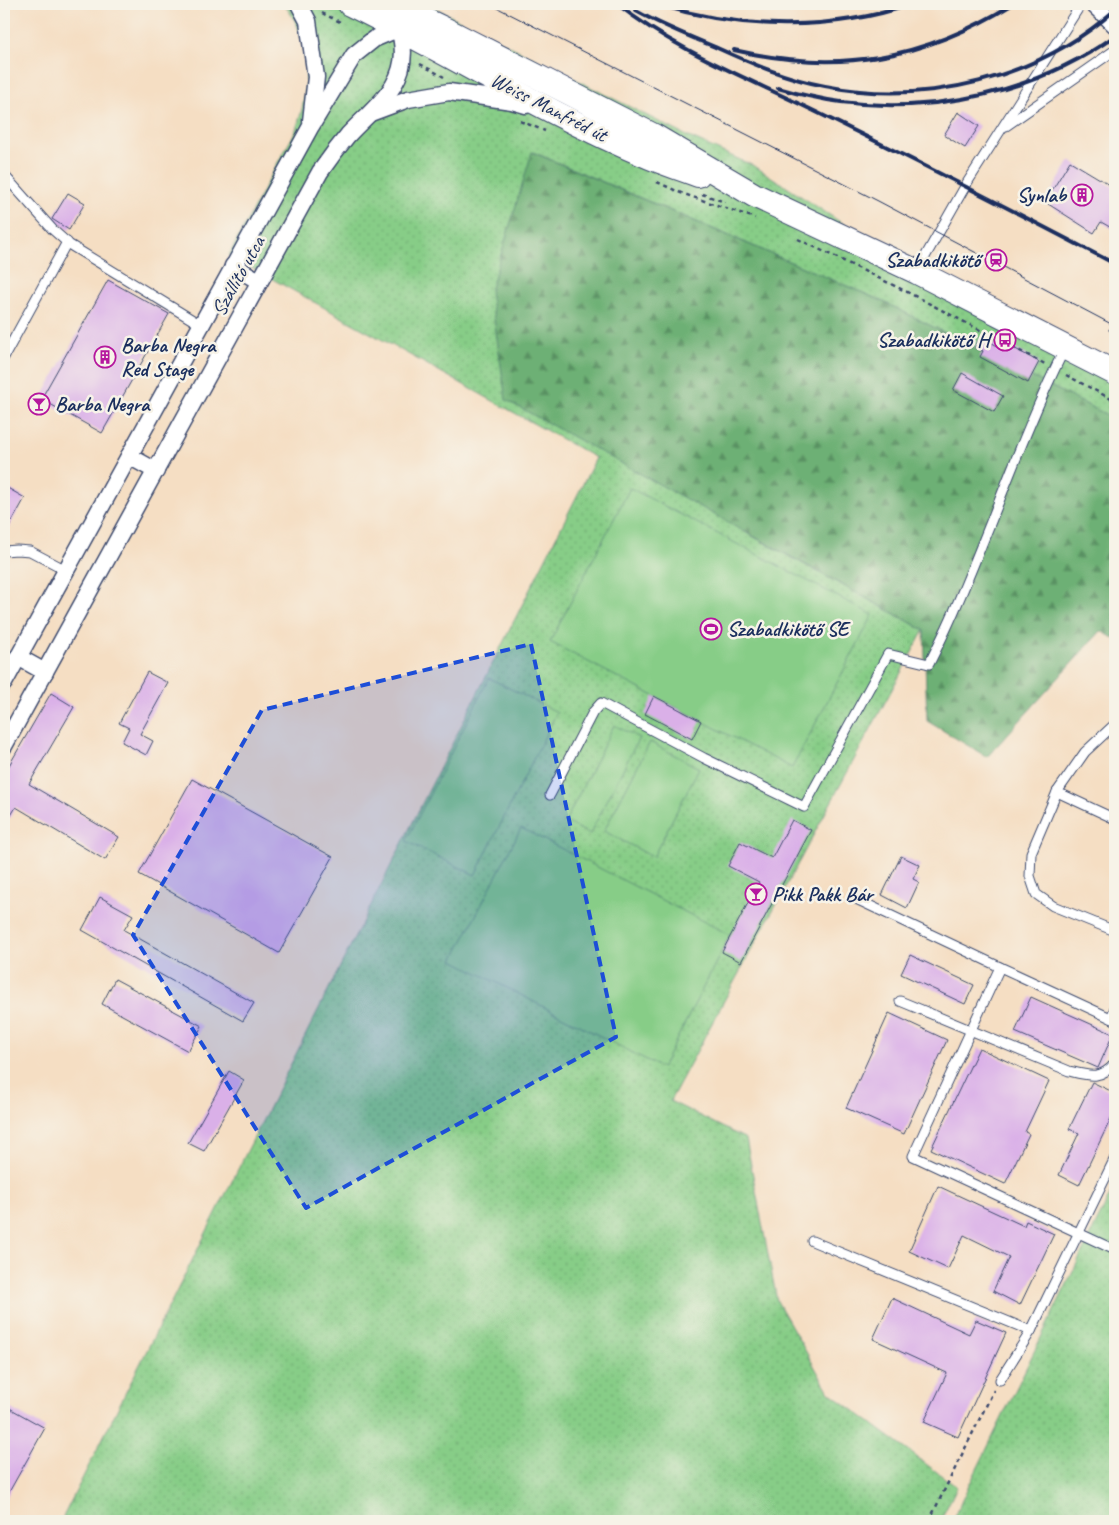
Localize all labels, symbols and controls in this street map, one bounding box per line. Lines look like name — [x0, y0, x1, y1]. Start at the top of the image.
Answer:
street label: Weiss Manfréd út — [486, 67, 613, 148]
place label: Synlab — [1017, 182, 1068, 208]
building icon: Synlab — [1070, 183, 1094, 207]
street label: Szállító utca — [205, 230, 271, 321]
place label: Szabadkikötő — [885, 247, 984, 273]
station icon: Szabadkikötő — [984, 248, 1008, 272]
place label: Szabadkikötő H — [877, 327, 993, 353]
bus stop icon: Szabadkikötő H — [993, 328, 1017, 352]
place label: Barba Negra Red Stage — [121, 332, 217, 382]
building icon: Barba Negra Red Stage — [93, 345, 117, 369]
place label: Barba Negra — [55, 391, 151, 417]
bar icon: Barba Negra — [27, 392, 51, 416]
place label: Szabadkikötő SE — [727, 616, 851, 642]
sports icon: Szabadkikötő SE — [699, 617, 723, 641]
place label: Pikk Pakk Bár — [772, 881, 875, 907]
bar icon: Pikk Pakk Bár — [744, 882, 768, 906]

